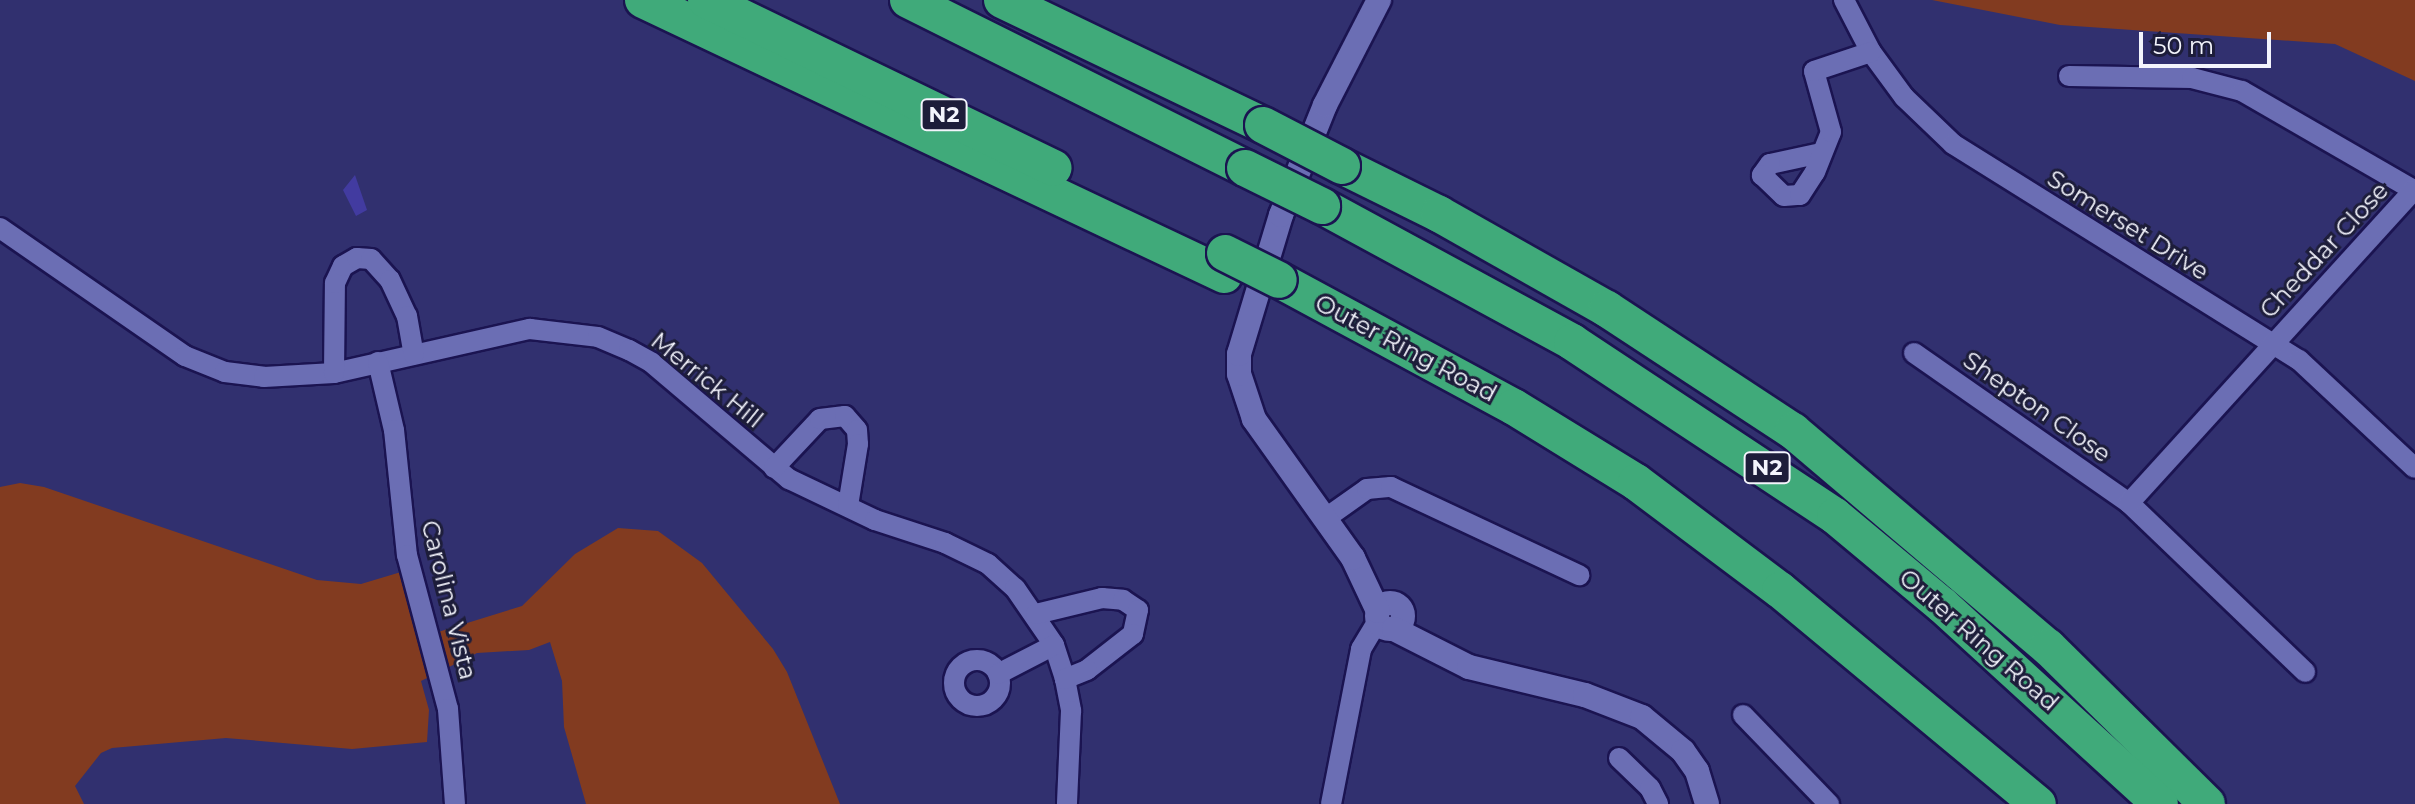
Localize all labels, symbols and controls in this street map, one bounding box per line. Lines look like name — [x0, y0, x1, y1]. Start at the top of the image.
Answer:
scale bar — [2143, 16, 2275, 66]
text: 50 m — [2153, 31, 2214, 60]
road number: N2 — [920, 97, 968, 133]
street label: Somerset Drive — [2042, 164, 2214, 286]
street label: Cheddar Close — [2254, 176, 2394, 324]
street label: Outer Ring Road — [1310, 288, 1502, 408]
street label: Merrick Hill — [645, 326, 769, 434]
street label: Shepton Close — [1958, 345, 2116, 469]
road number: N2 — [1743, 450, 1791, 486]
street label: Carolina Vista — [415, 518, 483, 682]
street label: Outer Ring Road — [1894, 563, 2064, 717]

